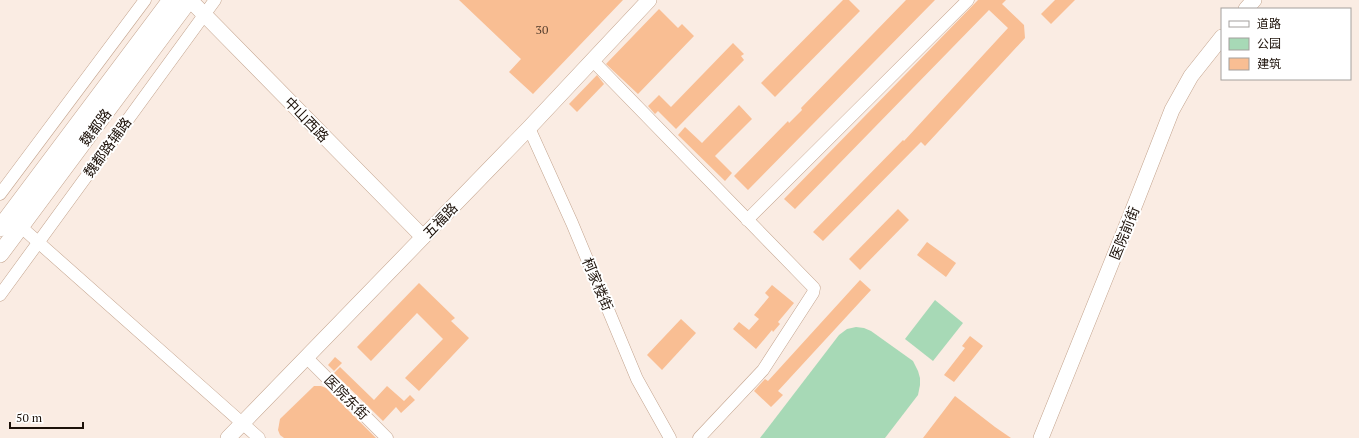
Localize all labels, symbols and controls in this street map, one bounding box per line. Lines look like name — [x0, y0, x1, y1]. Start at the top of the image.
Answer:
legend — [1221, 8, 1351, 80]
text: 道路 — [1257, 16, 1281, 31]
house number: 30 — [536, 22, 548, 37]
text: 公园 — [1257, 36, 1281, 51]
text: 建筑 — [1257, 56, 1281, 71]
street label: 中山西路 — [281, 92, 333, 146]
street label: 魏都路 — [75, 105, 115, 149]
street label: 魏都路辅路 — [79, 113, 135, 181]
street label: 五福路 — [419, 198, 461, 242]
street label: 医院前街 — [1105, 203, 1143, 263]
street label: 柯家楼街 — [578, 255, 618, 313]
street label: 医院东街 — [320, 370, 374, 424]
scale bar — [10, 404, 83, 430]
text: 50 m — [16, 410, 43, 425]

